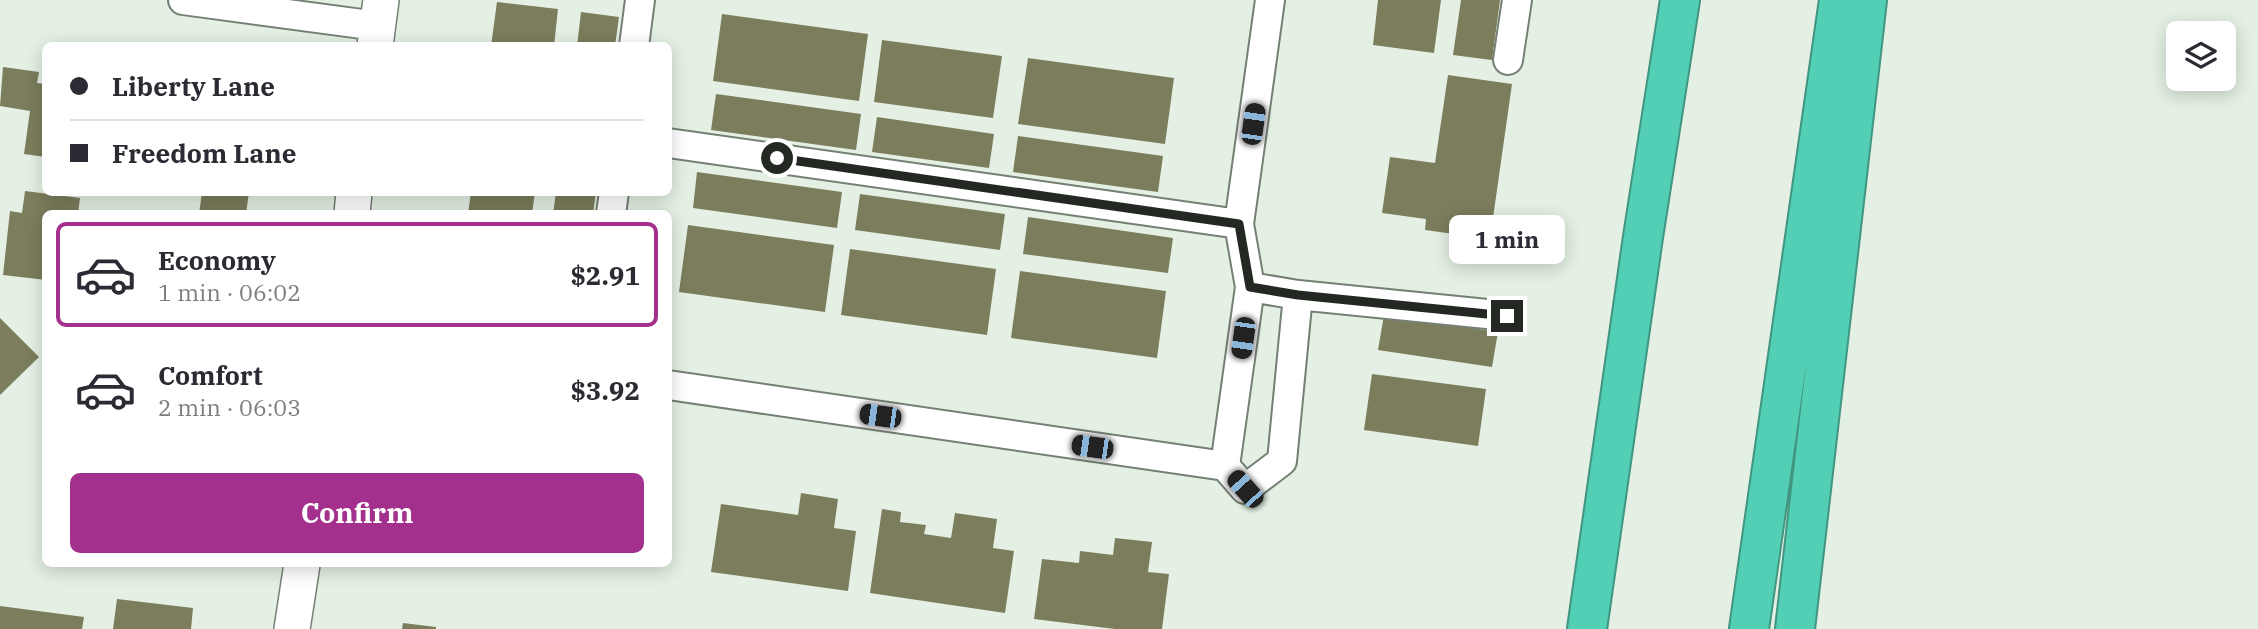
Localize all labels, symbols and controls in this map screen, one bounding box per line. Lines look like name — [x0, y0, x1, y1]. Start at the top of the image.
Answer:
map controls — [2166, 21, 2236, 91]
button: layers — [2166, 21, 2236, 91]
text: Liberty Lane — [112, 69, 275, 103]
car — [1240, 102, 1267, 146]
text: Freedom Lane — [112, 136, 296, 170]
route start — [761, 142, 793, 174]
callout: 1 min — [1449, 215, 1565, 264]
text: 1 min — [1475, 224, 1539, 254]
icon: car — [74, 243, 137, 306]
text: Economy — [158, 243, 276, 277]
text: $2.91 — [570, 258, 640, 292]
text: 1 min · 06:02 — [158, 277, 301, 307]
route end — [1491, 300, 1523, 332]
car — [1230, 316, 1257, 360]
icon: car — [74, 358, 137, 421]
text: Comfort — [158, 358, 263, 392]
text: $3.92 — [570, 373, 640, 407]
text: 2 min · 06:03 — [158, 392, 301, 422]
car — [858, 403, 903, 429]
car — [1070, 434, 1115, 460]
car — [1224, 466, 1267, 512]
button: Confirm — [70, 473, 644, 553]

